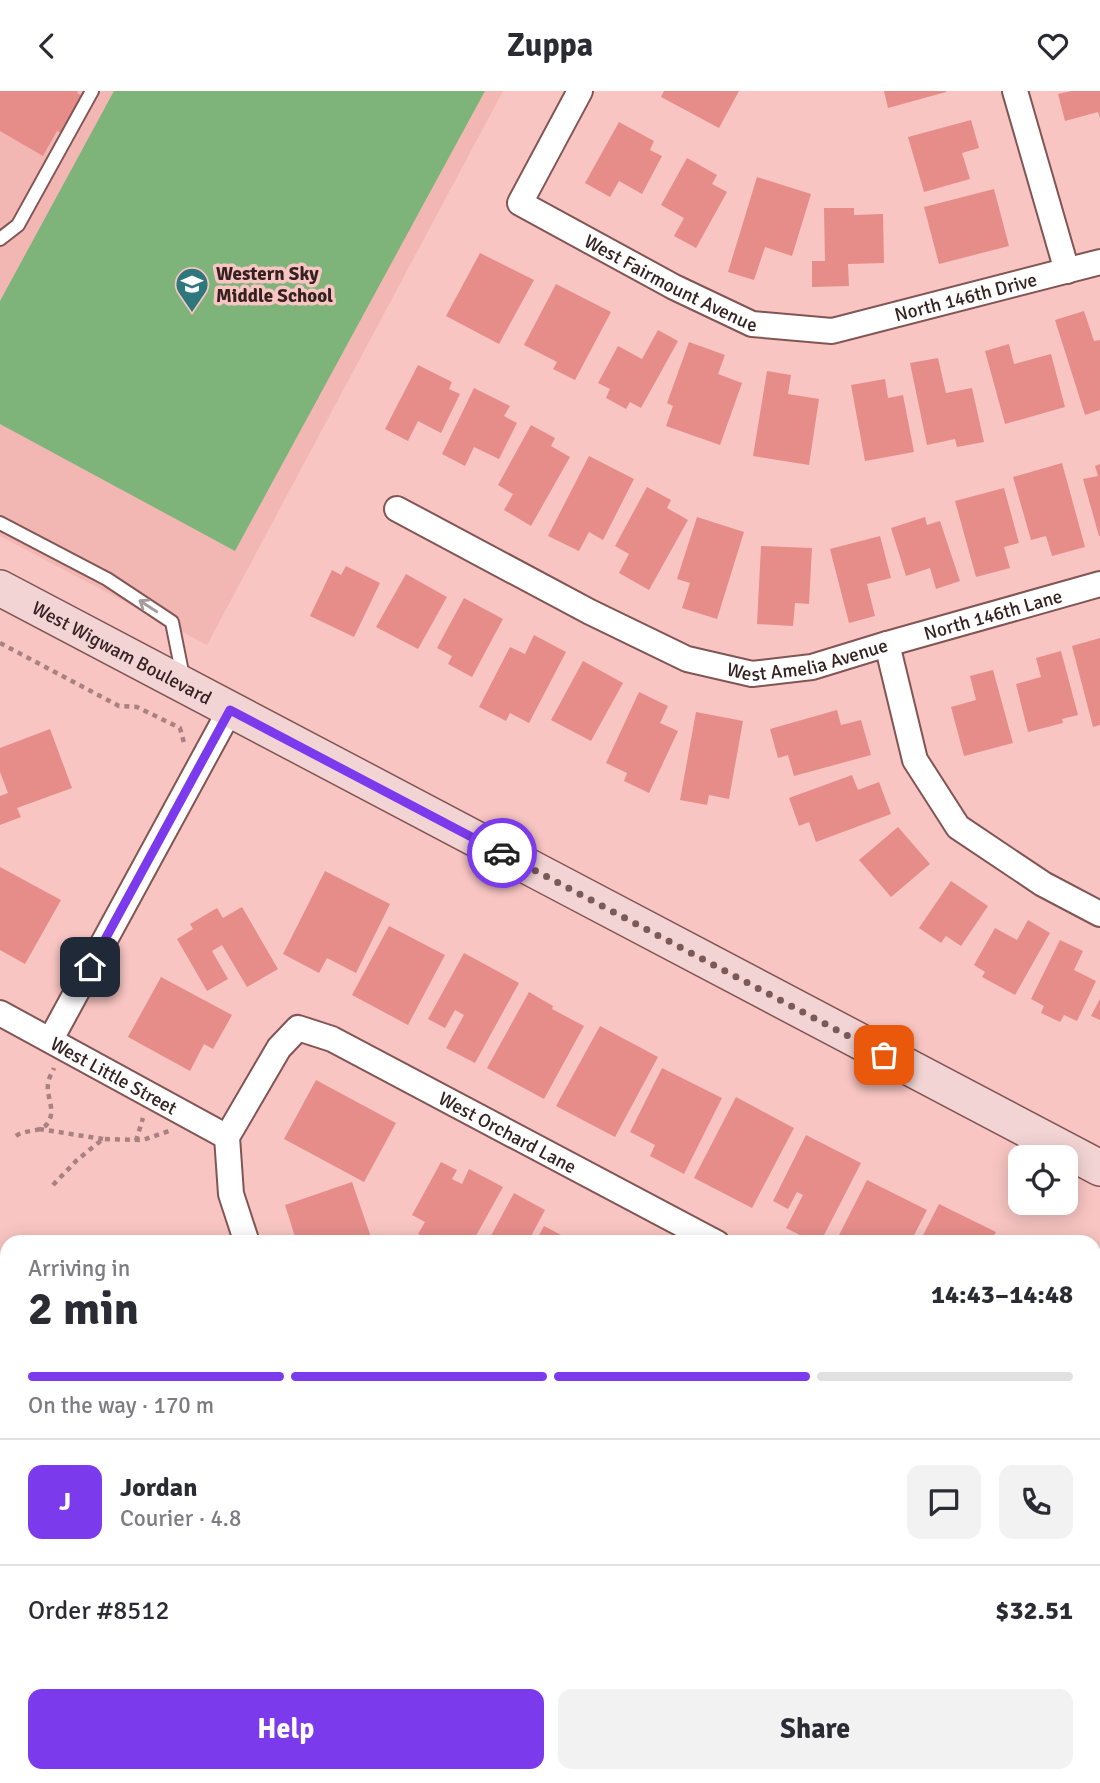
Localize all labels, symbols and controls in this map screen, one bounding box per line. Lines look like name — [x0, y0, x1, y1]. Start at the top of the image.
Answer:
text: Zuppa — [507, 26, 593, 65]
icon: back — [28, 27, 66, 65]
icon: heart — [1034, 27, 1072, 65]
street label: West Fairmount Avenue — [580, 229, 758, 337]
place label: Western Sky Middle School — [216, 262, 333, 308]
school or university icon: Western Sky Middle School — [173, 265, 211, 314]
street label: North 146th Drive — [892, 268, 1039, 327]
street label: North 146th Lane — [921, 584, 1065, 646]
street label: West Wigwam Boulevard — [28, 596, 215, 710]
one-way arrow — [138, 599, 158, 613]
street label: West Amelia Avenue — [724, 633, 891, 687]
courier — [467, 818, 537, 888]
icon: car — [483, 834, 521, 872]
pin — [60, 937, 120, 997]
icon: home — [71, 948, 109, 986]
pin — [854, 1025, 914, 1085]
street label: West Little Street — [46, 1032, 181, 1121]
icon: bag — [865, 1036, 903, 1074]
street label: West Orchard Lane — [434, 1087, 580, 1179]
map controls — [1008, 1145, 1078, 1215]
button: locate — [1008, 1145, 1078, 1215]
text: Arriving in — [28, 1254, 130, 1283]
text: 14:43–14:48 — [931, 1279, 1073, 1311]
text: 2 min — [28, 1281, 139, 1337]
text: On the way · 170 m — [28, 1391, 214, 1420]
button: chat — [907, 1465, 981, 1539]
button: phone — [999, 1465, 1073, 1539]
text: Jordan — [120, 1472, 197, 1504]
text: J — [59, 1486, 71, 1518]
text: Courier · 4.8 — [120, 1504, 241, 1533]
text: Order #8512 — [28, 1595, 169, 1627]
text: $32.51 — [995, 1595, 1073, 1627]
button: Help — [28, 1689, 544, 1769]
button: Share — [558, 1689, 1073, 1769]

